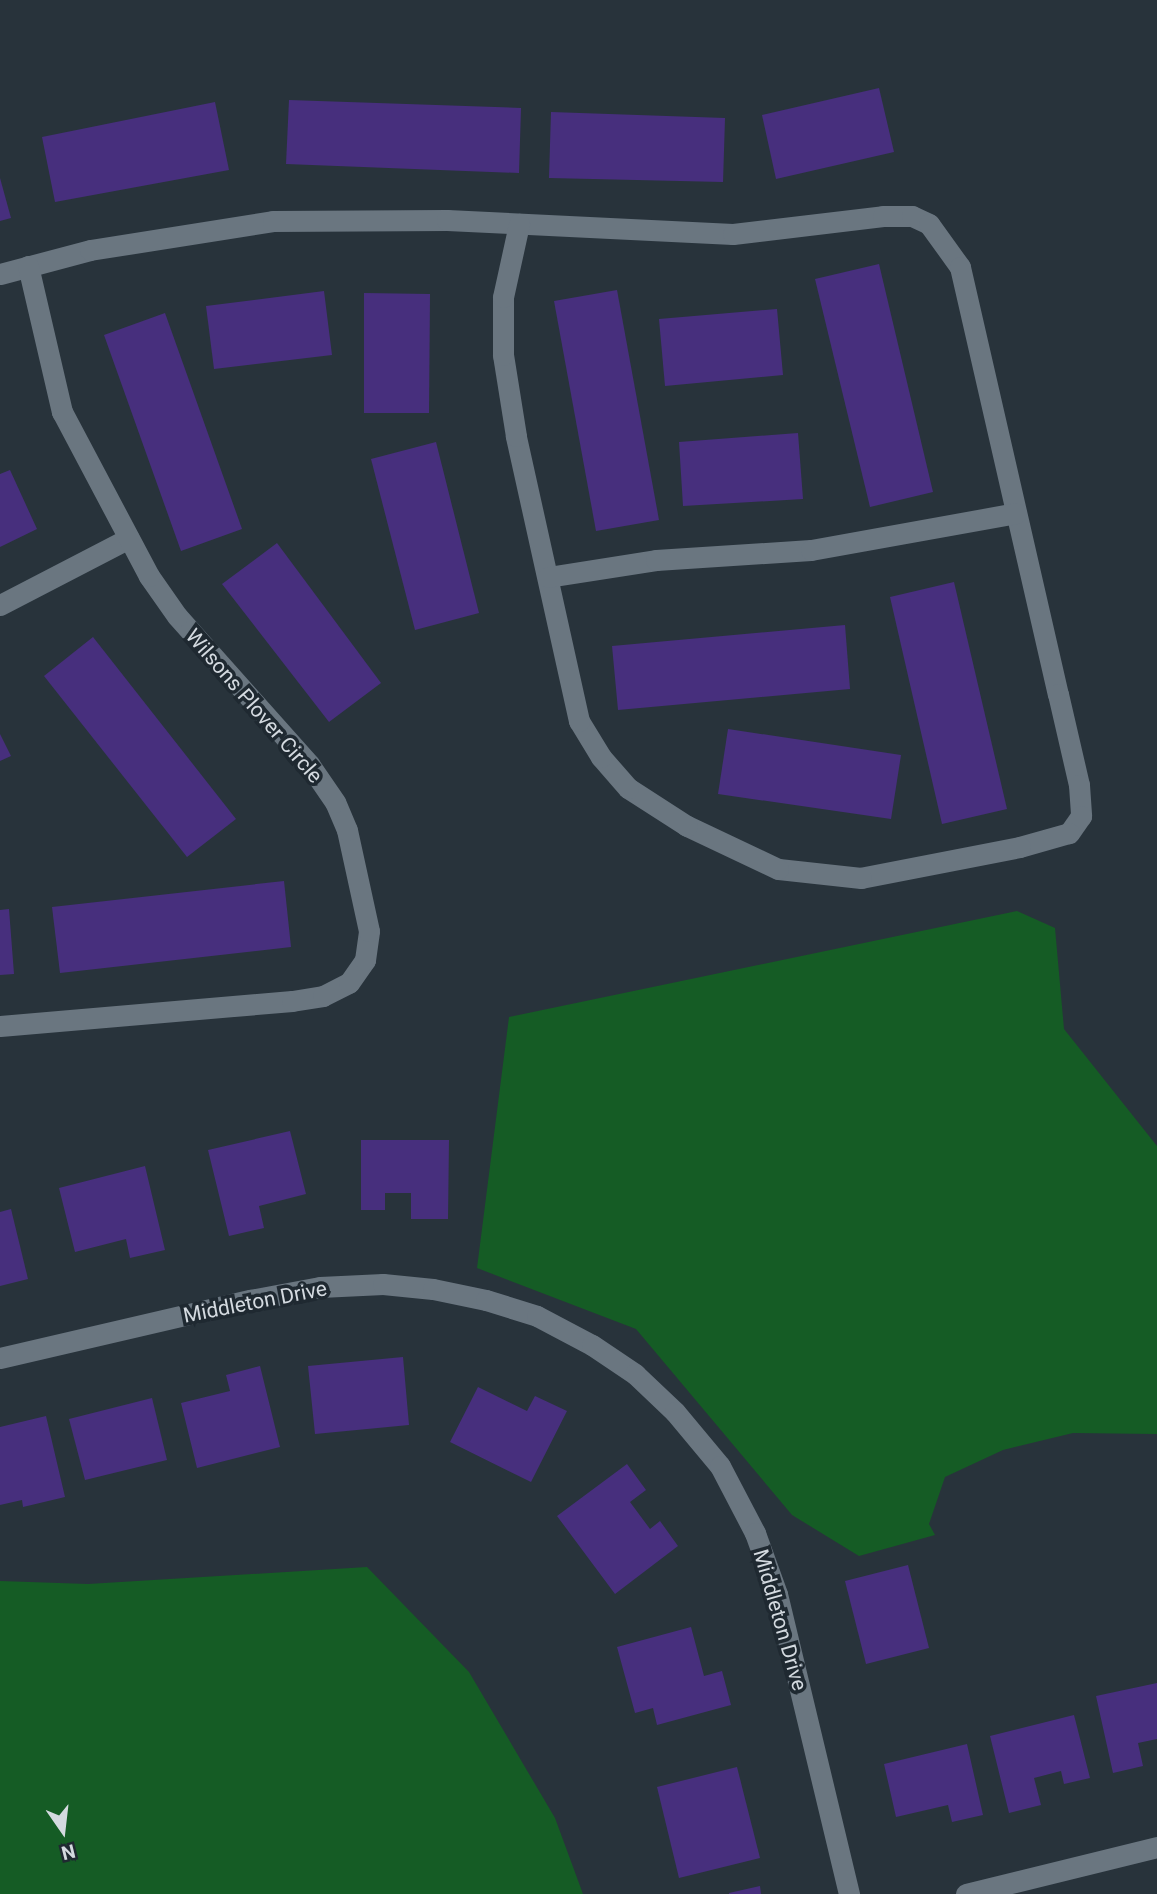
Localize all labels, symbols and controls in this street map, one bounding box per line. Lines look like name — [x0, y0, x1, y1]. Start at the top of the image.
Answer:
street label: Wilsons Plover Circle — [180, 624, 328, 788]
street label: Middleton Drive — [181, 1276, 329, 1328]
street label: Middleton Drive — [748, 1546, 812, 1694]
north arrow — [28, 1796, 98, 1866]
text: N — [59, 1839, 77, 1865]

